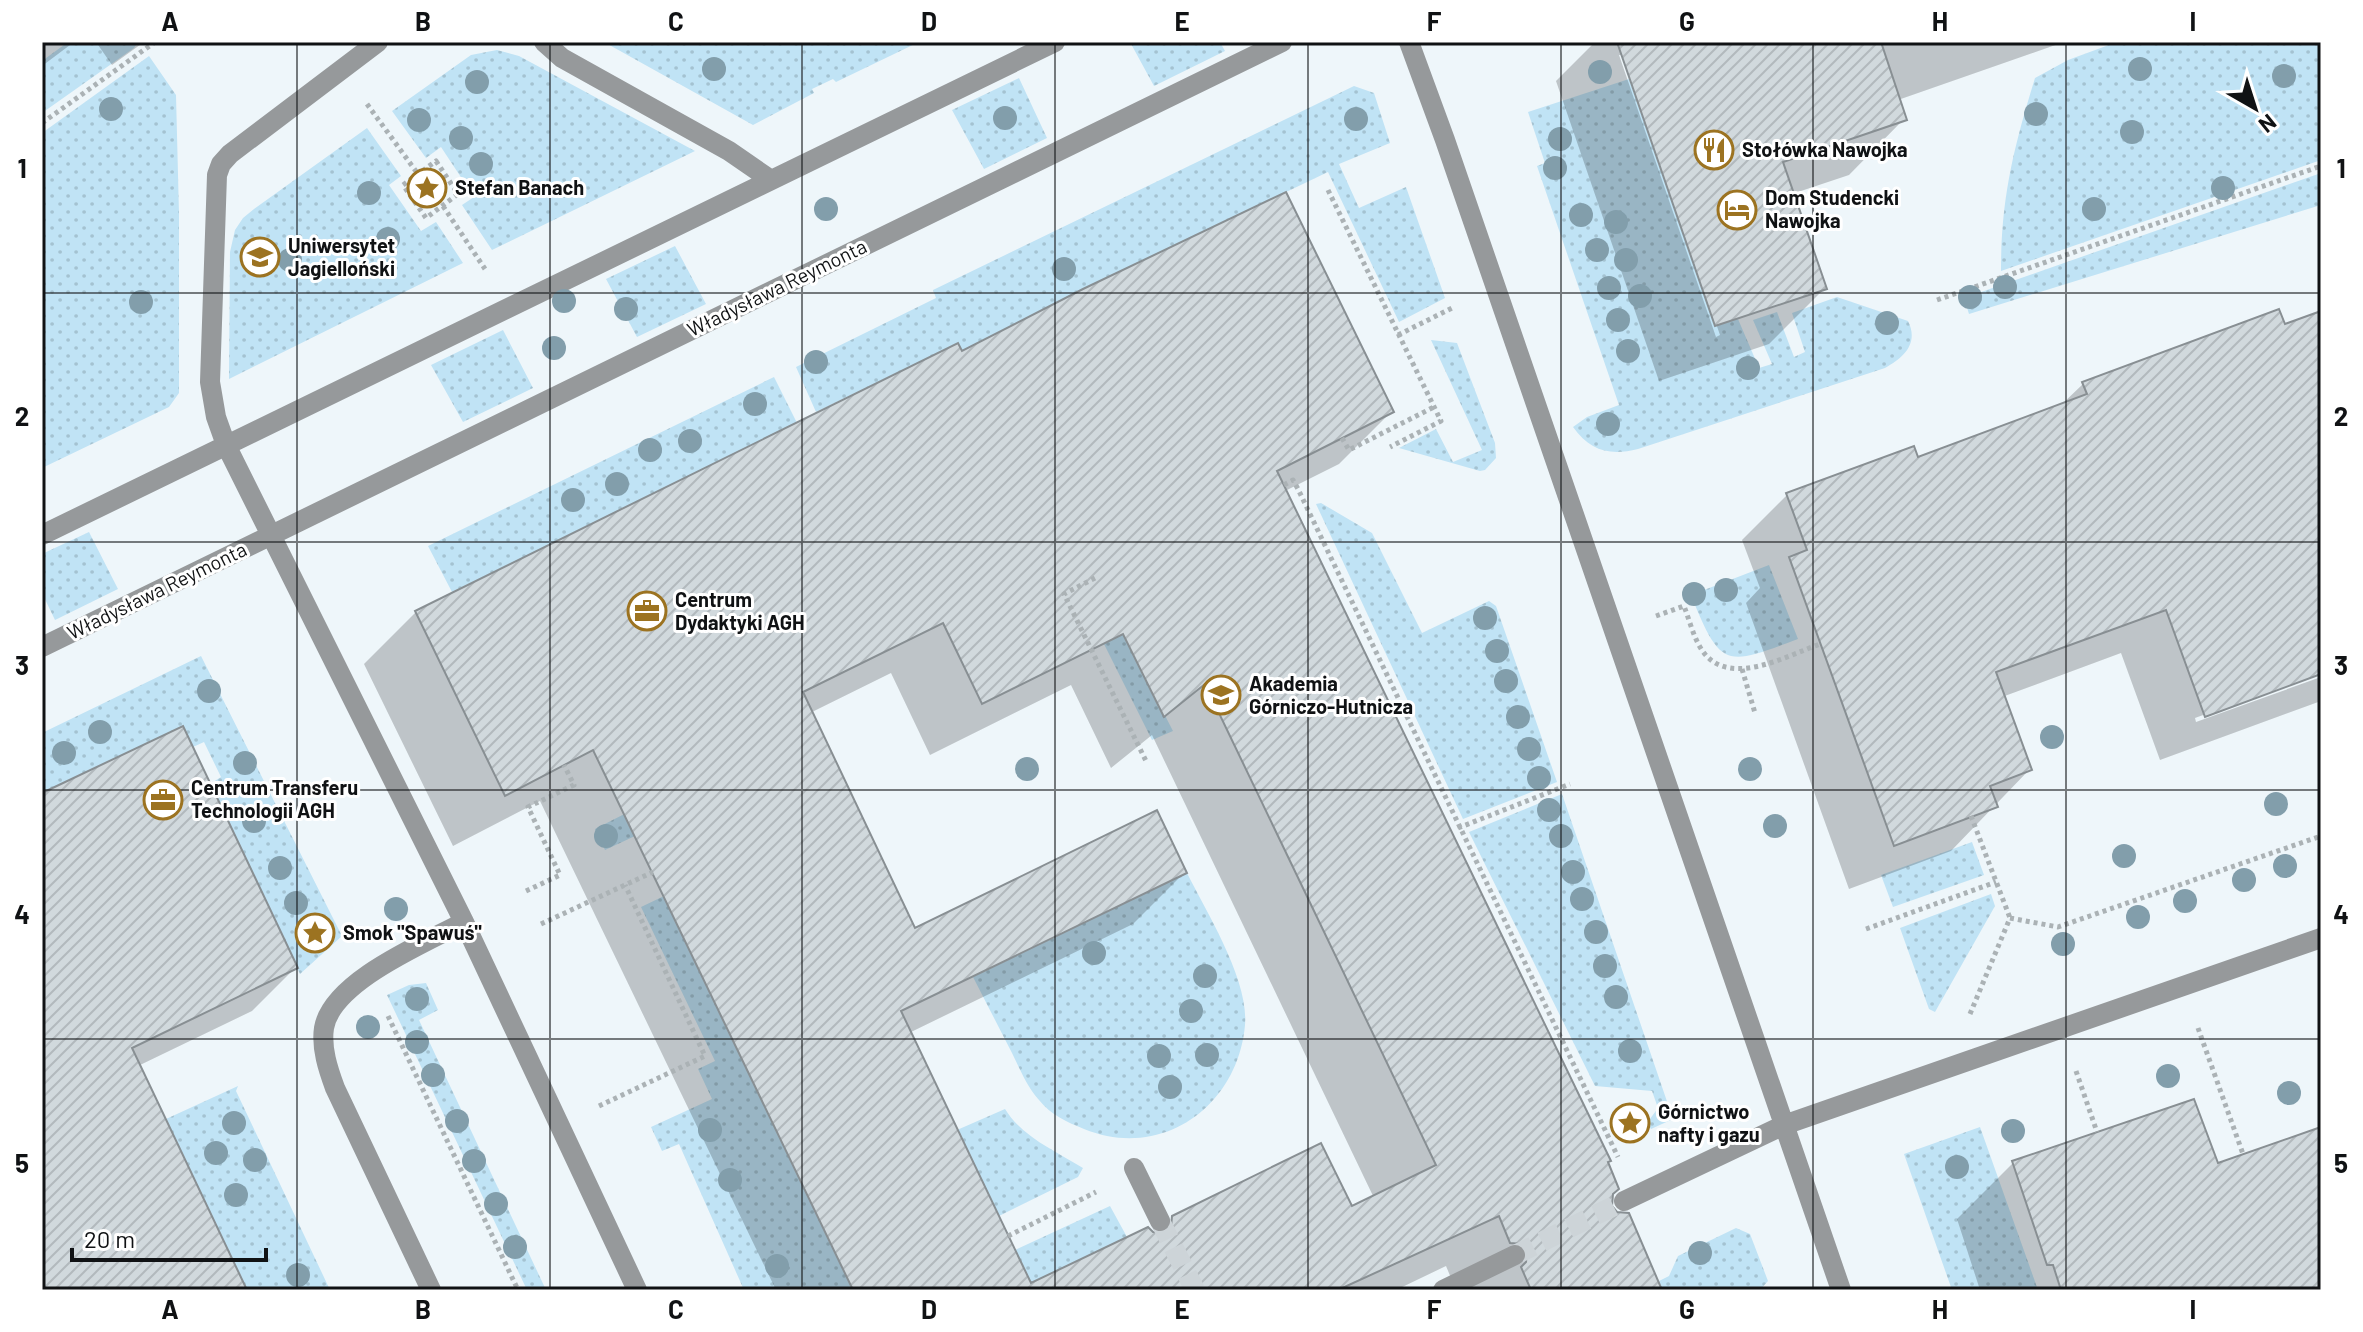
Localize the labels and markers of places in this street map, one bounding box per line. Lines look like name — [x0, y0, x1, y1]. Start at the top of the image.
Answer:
restaurant icon: Stołówka Nawojka — [1693, 129, 1735, 171]
place label: Stołówka Nawojka — [1742, 137, 1908, 161]
place icon: Stefan Banach — [406, 167, 448, 209]
place label: Stefan Banach — [455, 175, 584, 199]
place label: Dom Studencki Nawojka — [1765, 185, 1899, 232]
hotel icon: Dom Studencki Nawojka — [1716, 189, 1758, 231]
place label: Uniwersytet Jagielloński — [288, 233, 395, 280]
school or university icon: Uniwersytet Jagielloński — [239, 236, 281, 278]
place label: Centrum Dydaktyki AGH — [675, 587, 805, 634]
office icon: Centrum Dydaktyki AGH — [626, 590, 668, 632]
place label: Akademia Górniczo-Hutnicza — [1249, 671, 1413, 718]
school or university icon: Akademia Górniczo-Hutnicza — [1200, 674, 1242, 716]
place label: Centrum Transferu Technologii AGH — [191, 775, 358, 822]
office icon: Centrum Transferu Technologii AGH — [142, 779, 184, 821]
place icon: Smok "Spawuś" — [294, 912, 336, 954]
place label: Smok "Spawuś" — [343, 920, 482, 944]
place label: Górnictwo nafty i gazu — [1658, 1099, 1760, 1146]
place icon: Górnictwo nafty i gazu — [1609, 1102, 1651, 1144]

